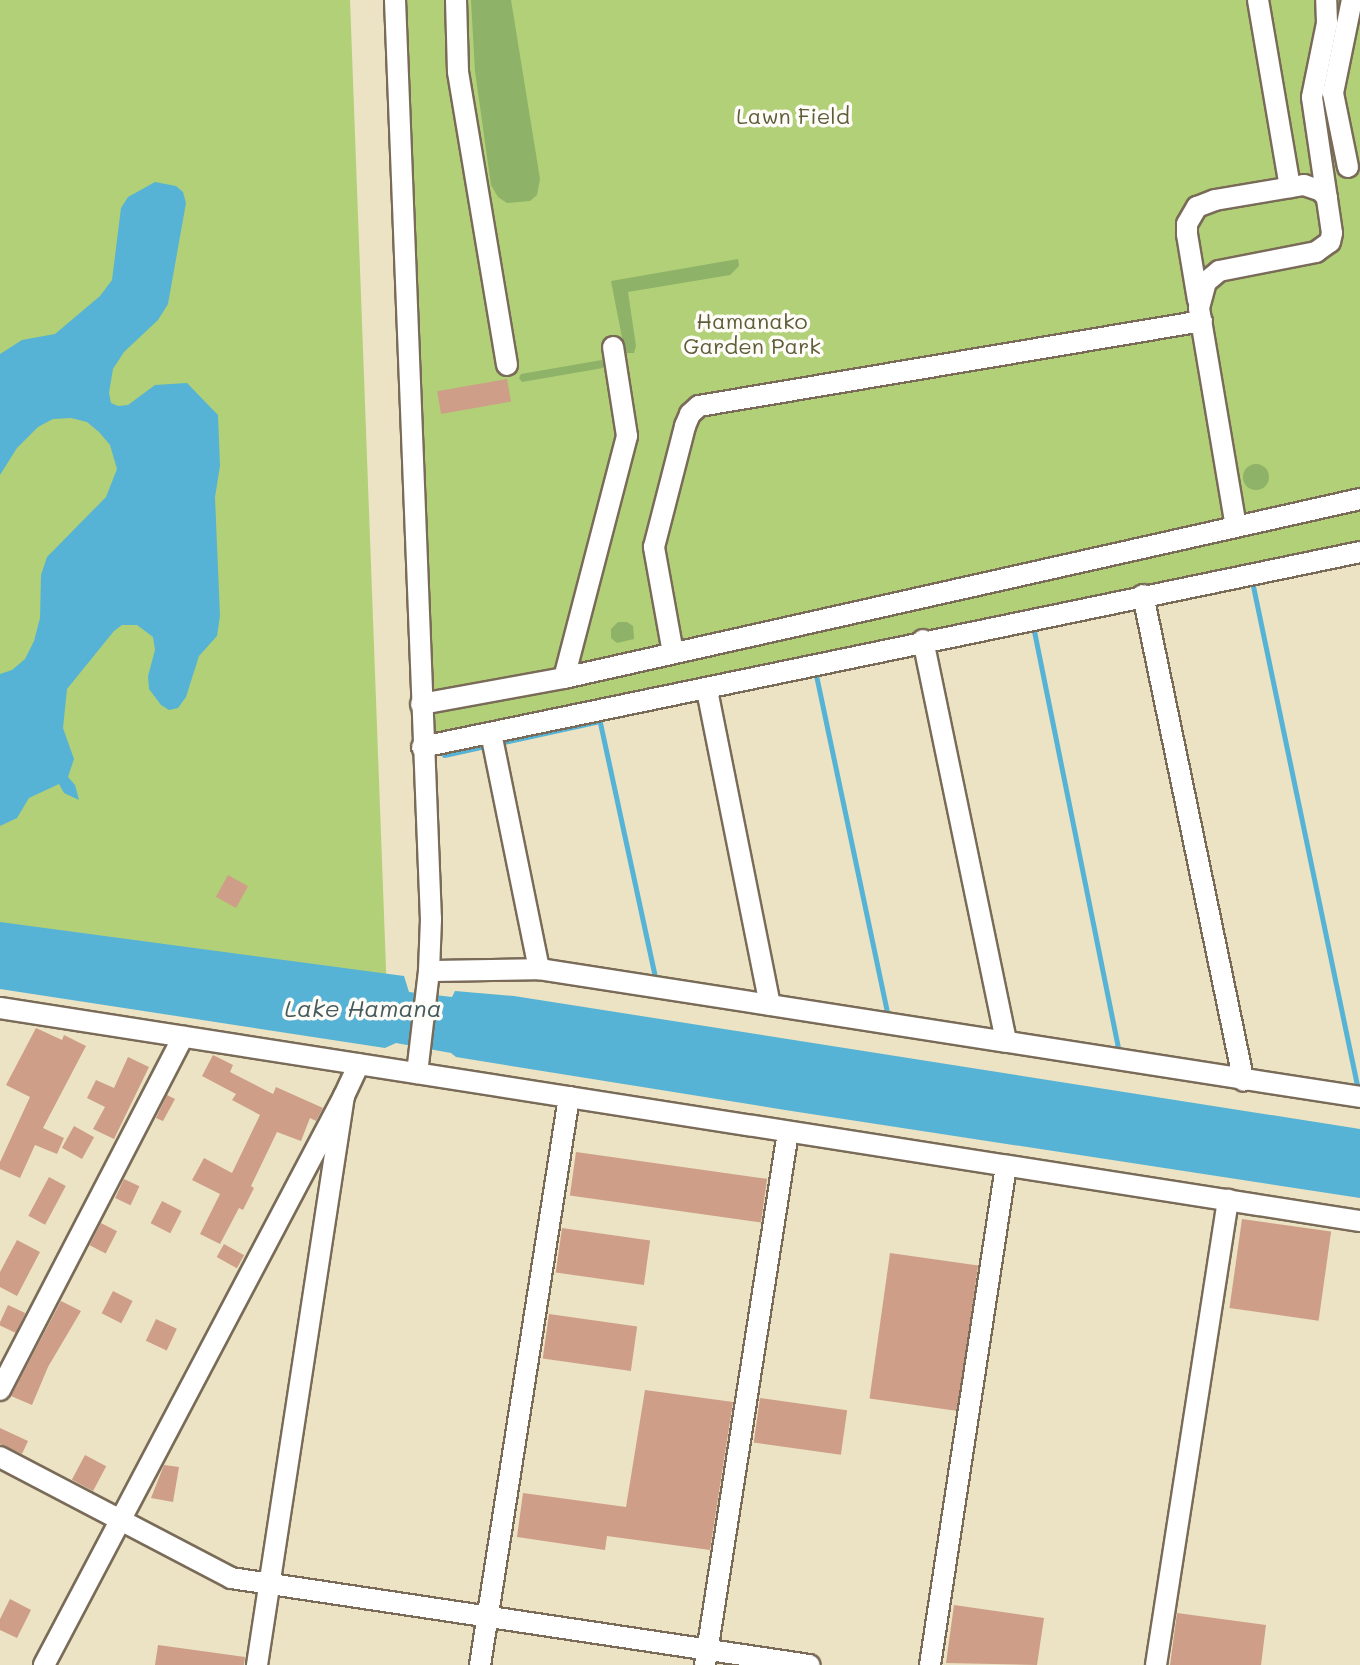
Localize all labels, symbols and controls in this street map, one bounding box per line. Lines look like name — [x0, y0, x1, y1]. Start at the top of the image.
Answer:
park label: Lawn Field — [736, 103, 850, 129]
park label: Hamanako Garden Park — [683, 307, 821, 358]
water label: Lake Hamana — [284, 994, 442, 1022]

